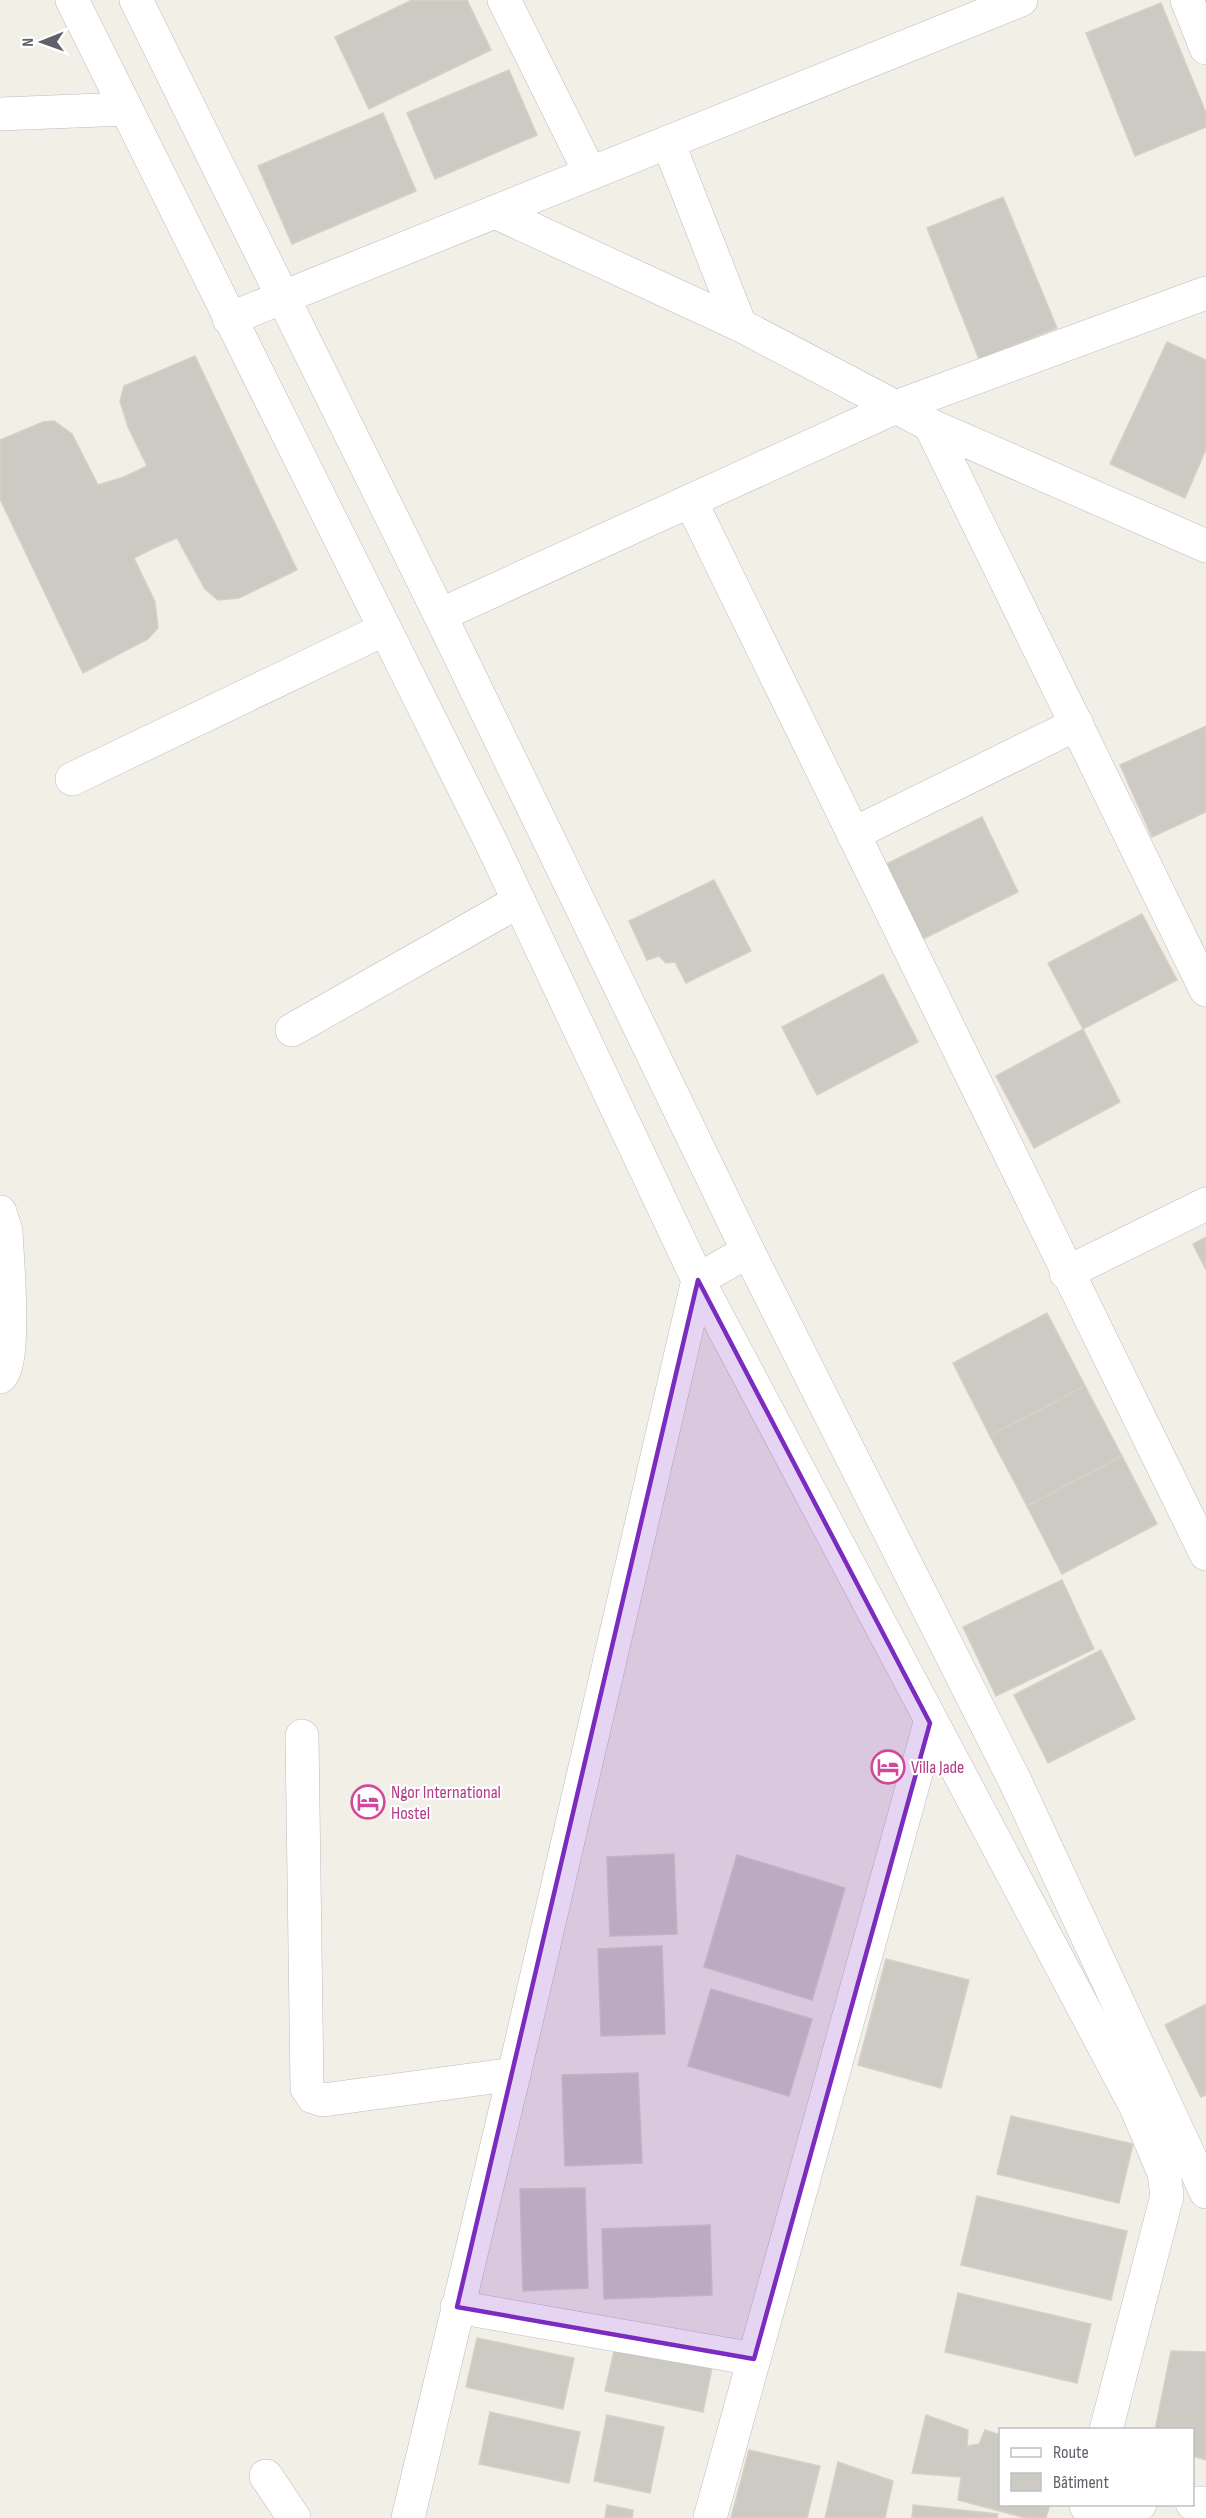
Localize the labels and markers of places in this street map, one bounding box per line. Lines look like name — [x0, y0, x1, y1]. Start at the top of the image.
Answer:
hotel icon: Villa Jade — [870, 1749, 906, 1785]
place label: Villa Jade — [911, 1757, 964, 1778]
place label: Ngor International Hostel — [391, 1782, 501, 1824]
hotel icon: Ngor International Hostel — [350, 1784, 386, 1820]

